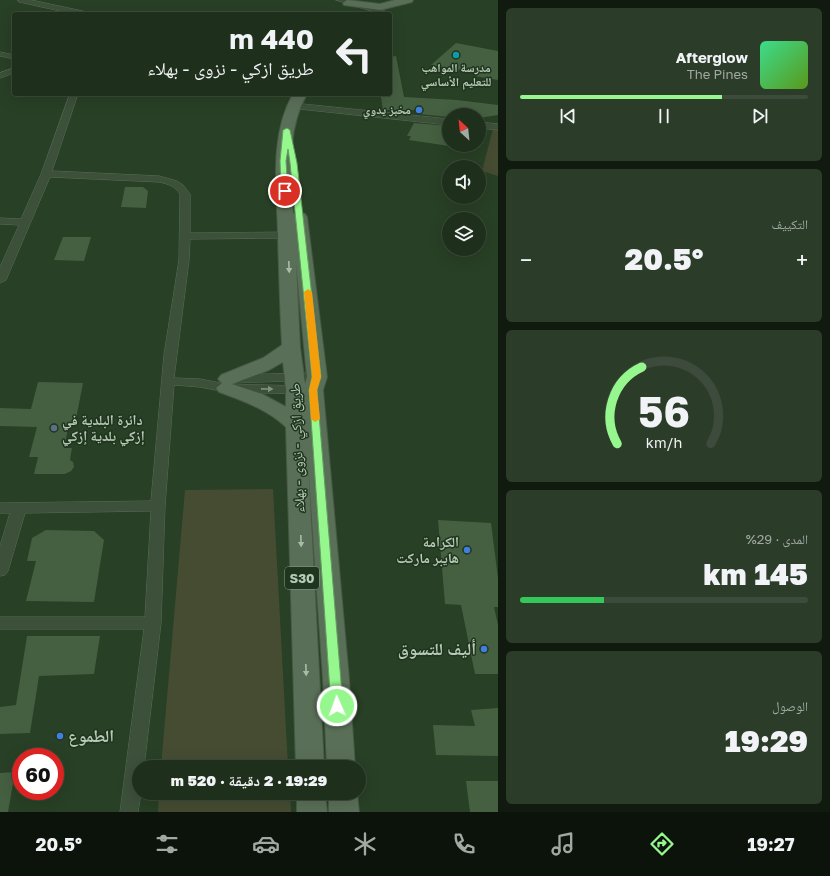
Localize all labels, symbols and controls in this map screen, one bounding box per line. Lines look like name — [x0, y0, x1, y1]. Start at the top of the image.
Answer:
text: 440 m — [229, 22, 314, 55]
icon: left — [328, 28, 380, 80]
text: Afterglow — [676, 48, 748, 66]
marker: مدرسة المواهب للتعليم الأساسي — [451, 50, 461, 60]
text: طريق ازكي - نزوى - بهلاء — [147, 57, 314, 79]
place label: مدرسة المواهب للتعليم الأساسي — [421, 60, 491, 92]
text: The Pines — [687, 66, 748, 82]
place label: مخبز يدوي — [363, 102, 411, 120]
marker: مخبز يدوي — [414, 105, 424, 115]
icon: previous — [557, 105, 579, 127]
icon: pause — [653, 105, 675, 127]
icon: next — [749, 105, 771, 127]
north arrow — [442, 108, 486, 152]
map controls — [442, 108, 486, 256]
button: sound — [442, 160, 486, 204]
pin — [268, 174, 302, 208]
icon: arrive — [274, 180, 296, 202]
button: layers — [442, 212, 486, 256]
text: التكييف — [772, 216, 808, 232]
text: 20.5° — [625, 241, 703, 277]
text: − — [520, 246, 532, 273]
text: + — [796, 246, 808, 273]
one-way arrow — [285, 261, 292, 273]
street label: طريق ازكي - نزوى - بهلاء — [286, 383, 311, 513]
one-way arrow — [261, 386, 274, 392]
text: 56 — [638, 386, 690, 436]
place label: دائرة البلدية في إزكي بلدية إزكي — [62, 411, 145, 447]
marker: دائرة البلدية في إزكي بلدية إزكي — [49, 423, 59, 433]
text: km/h — [646, 434, 682, 451]
text: المدى · 29% — [746, 531, 808, 547]
place label: الكرامة هايبر ماركت — [396, 533, 459, 567]
one-way arrow — [297, 535, 304, 547]
marker: الكرامة هايبر ماركت — [462, 545, 472, 555]
text: 145 km — [703, 556, 808, 592]
road number: S30 — [285, 567, 319, 589]
place label: أليف للتسوق — [398, 638, 476, 659]
marker: أليف للتسوق — [479, 644, 489, 654]
one-way arrow — [303, 664, 309, 677]
position arrow — [316, 685, 358, 727]
text: الوصول — [772, 698, 808, 714]
text: 19:29 — [725, 723, 808, 759]
place label: الطموع — [68, 725, 114, 747]
marker: الطموع — [55, 731, 65, 741]
speed limit sign: 60 — [12, 748, 64, 800]
text: 19:29 · 2 دقيقة · 520 m — [171, 771, 327, 789]
icon: filters — [153, 830, 181, 858]
icon: car — [252, 830, 280, 858]
icon: climate — [351, 830, 379, 858]
icon: phone — [450, 830, 478, 858]
icon: music — [549, 830, 577, 858]
icon: directions — [648, 830, 676, 858]
text: 20.5° — [36, 833, 82, 855]
text: 19:27 — [747, 833, 794, 855]

